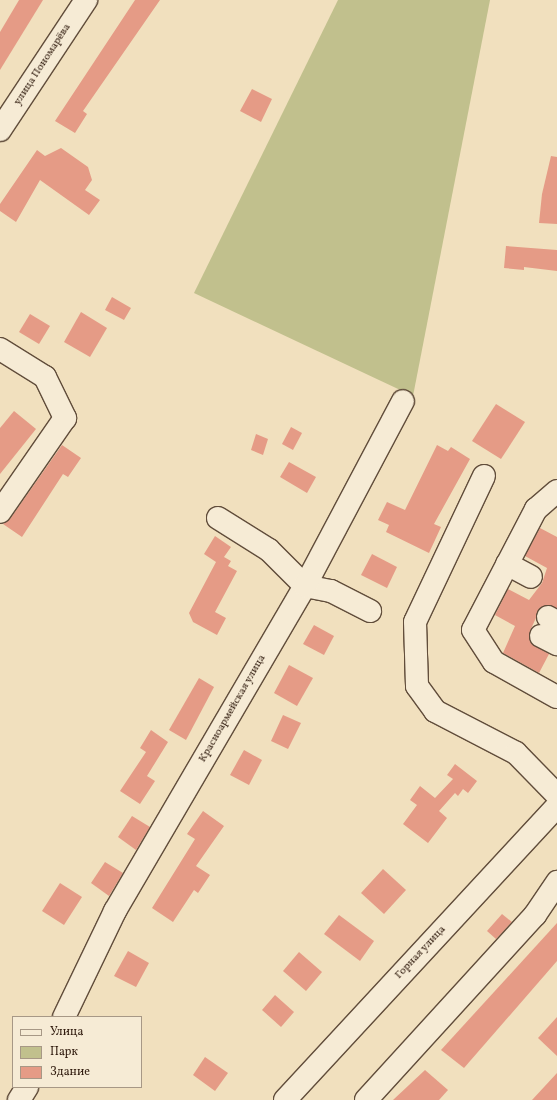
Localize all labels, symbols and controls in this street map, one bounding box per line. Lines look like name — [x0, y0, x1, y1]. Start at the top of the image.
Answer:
street label: улица Пономарёва — [12, 22, 74, 108]
street label: Красноармейская улица — [197, 653, 269, 765]
street label: Горная улица — [393, 924, 449, 982]
legend — [12, 1016, 142, 1088]
text: Улица — [50, 1024, 83, 1040]
text: Парк — [50, 1044, 78, 1060]
text: Здание — [50, 1064, 90, 1080]

